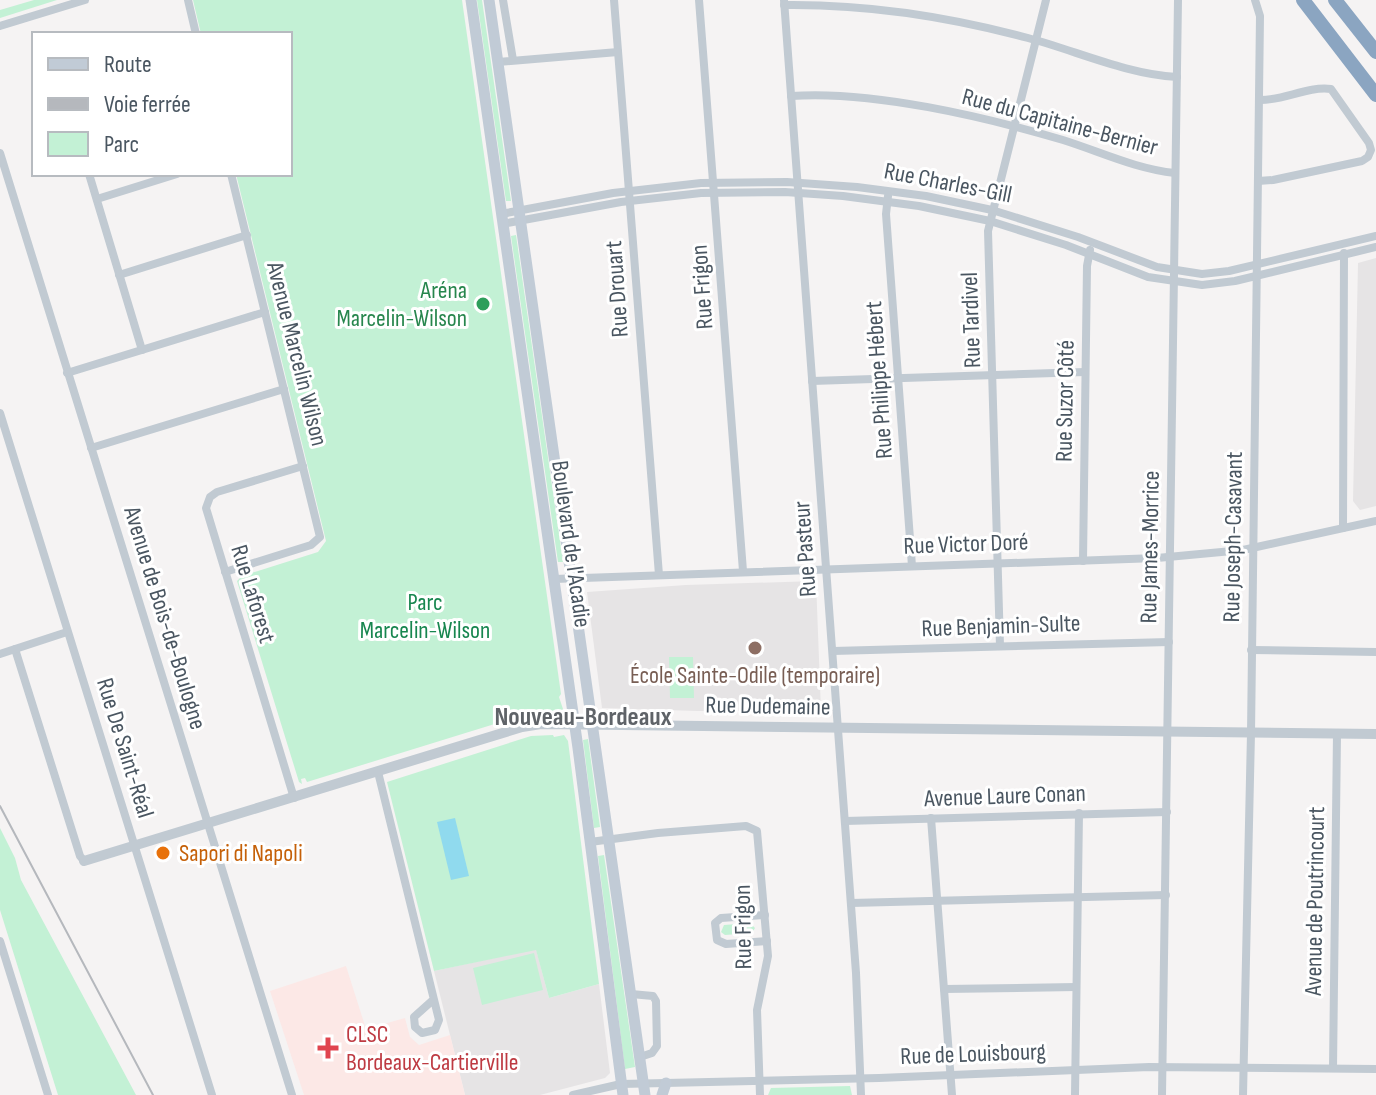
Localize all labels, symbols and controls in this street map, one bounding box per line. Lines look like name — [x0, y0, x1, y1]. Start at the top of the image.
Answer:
legend — [32, 32, 292, 176]
text: Route — [104, 50, 152, 79]
street label: Rue du Capitaine-Bernier — [959, 82, 1161, 162]
text: Voie ferrée — [104, 90, 191, 119]
text: Parc — [104, 130, 139, 159]
street label: Rue Charles-Gill — [882, 156, 1014, 210]
street label: Rue Drouart — [599, 240, 635, 338]
street label: Rue Frigon — [685, 244, 719, 330]
street label: Avenue Marcelin Wilson — [260, 258, 334, 449]
street label: Rue Tardivel — [955, 271, 987, 369]
place label: Aréna Marcelin-Wilson — [337, 276, 467, 333]
marker: Aréna Marcelin-Wilson — [474, 295, 492, 313]
street label: Rue Philippe Hébert — [859, 300, 899, 460]
street label: Rue Suzor Côté — [1049, 340, 1081, 462]
street label: Rue Joseph-Casavant — [1217, 451, 1249, 623]
street label: Boulevard de l'Acadie — [545, 459, 597, 629]
street label: Rue James-Morrice — [1134, 470, 1166, 624]
street label: Rue Pasteur — [787, 500, 823, 598]
street label: Avenue de Bois-de-Boulogne — [117, 502, 213, 733]
street label: Rue Victor Doré — [903, 527, 1029, 561]
street label: Rue Laforest — [224, 541, 282, 647]
park label: Parc Marcelin-Wilson — [360, 588, 490, 645]
street label: Rue Benjamin-Sulte — [921, 609, 1081, 643]
marker: École Sainte-Odile (temporaire) — [746, 639, 764, 657]
place label: École Sainte-Odile (temporaire) — [630, 661, 880, 690]
street label: Rue De Saint-Réal — [90, 675, 160, 821]
street label: Rue Dudemaine — [705, 690, 831, 722]
district label: Nouveau-Bordeaux — [494, 702, 672, 733]
street label: Avenue Laure Conan — [923, 779, 1086, 813]
street label: Avenue de Poutrincourt — [1299, 806, 1331, 997]
place label: Sapori di Napoli — [179, 839, 303, 868]
marker: Sapori di Napoli — [154, 844, 172, 862]
street label: Rue Frigon — [728, 884, 758, 970]
place label: CLSC Bordeaux-Cartierville — [346, 1020, 518, 1077]
marker: CLSC Bordeaux-Cartierville — [317, 1037, 339, 1059]
street label: Rue de Louisbourg — [900, 1037, 1046, 1071]

